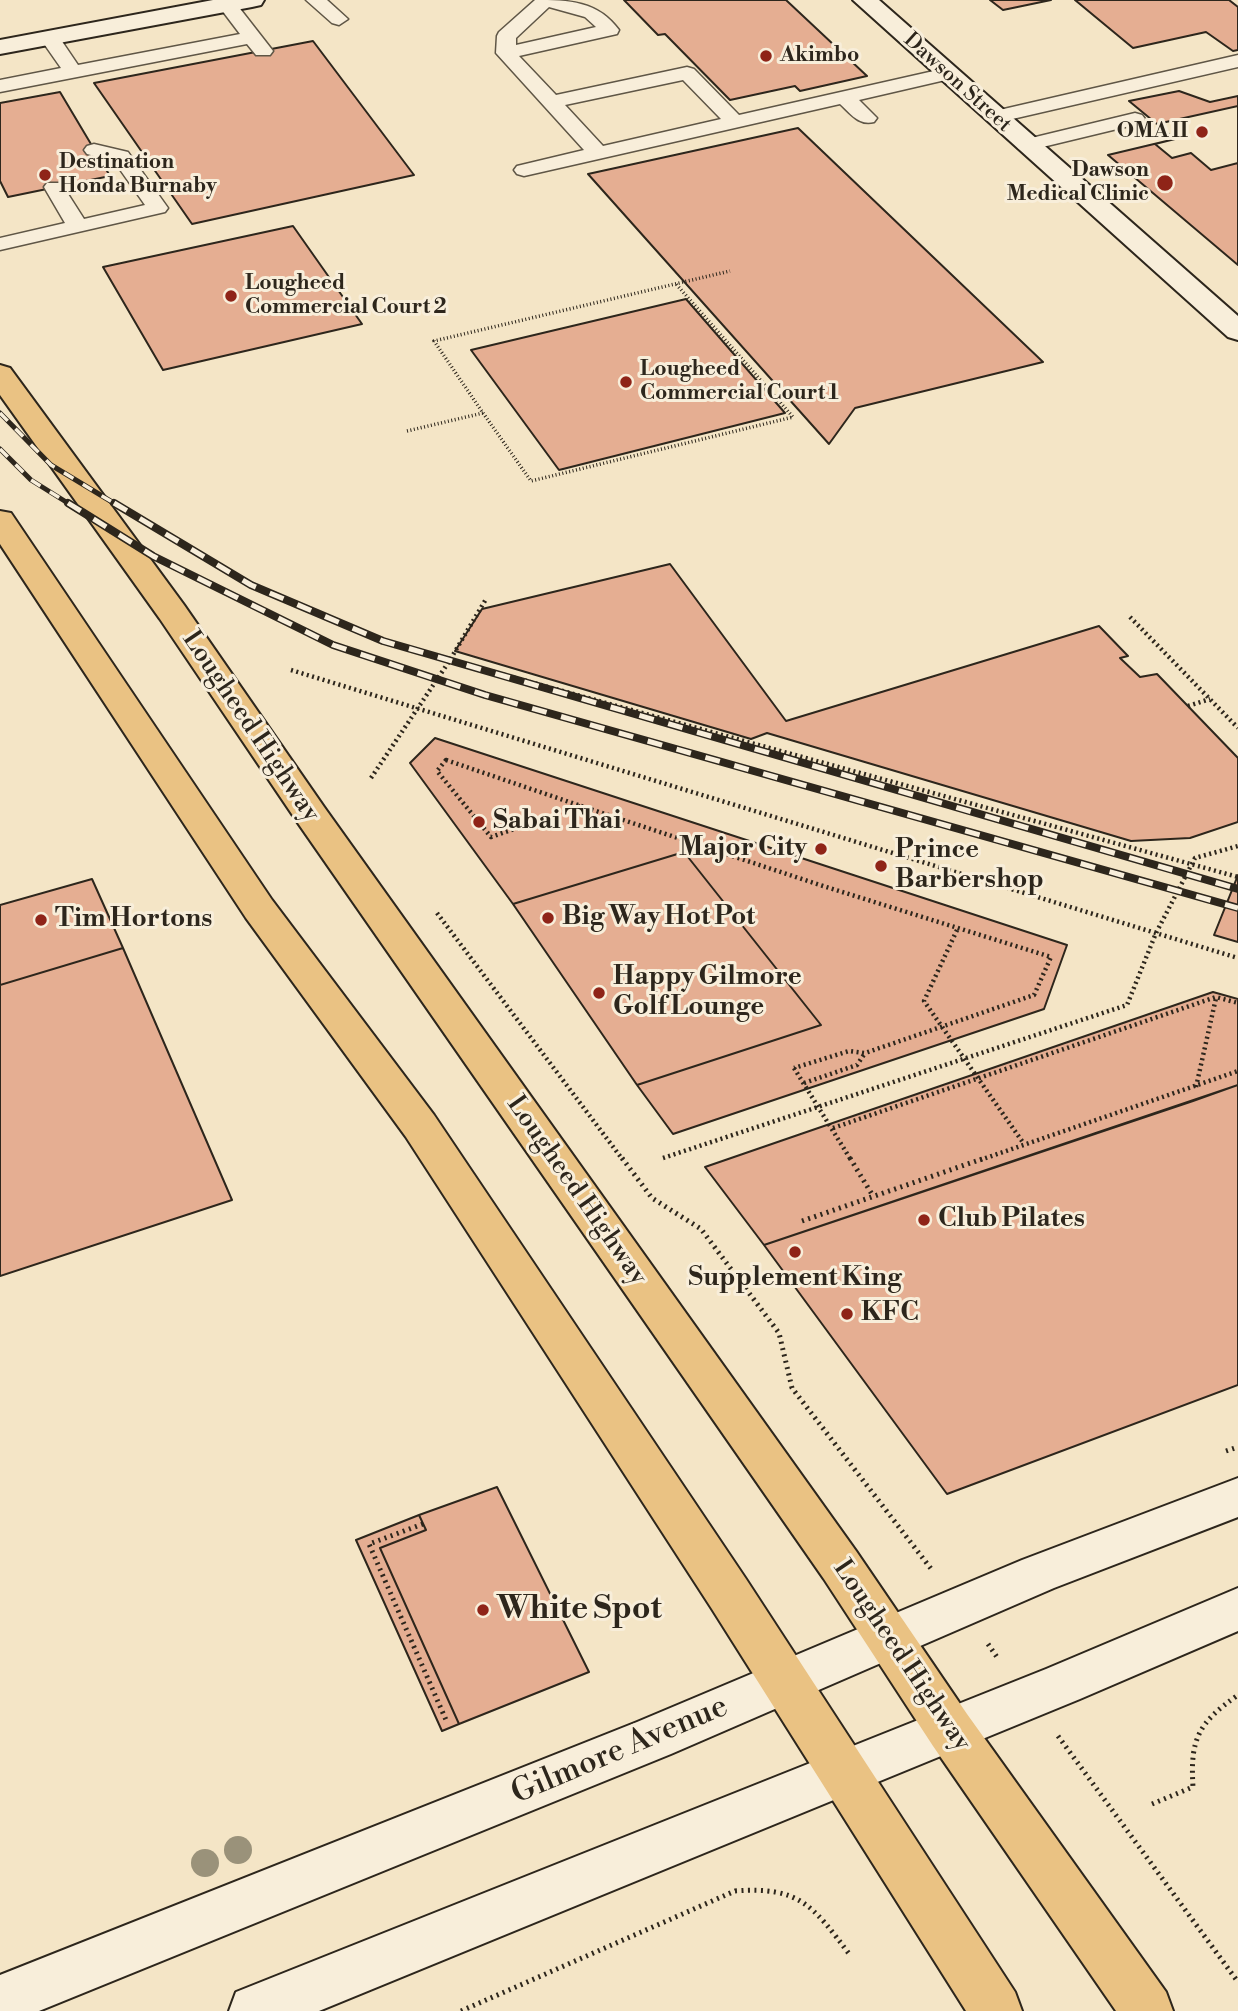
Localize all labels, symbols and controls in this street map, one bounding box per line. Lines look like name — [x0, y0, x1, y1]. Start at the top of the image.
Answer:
street label: Dawson Street — [898, 28, 1016, 138]
place label: Akimbo — [780, 43, 859, 69]
marker: Akimbo — [758, 48, 774, 64]
place label: OMA II — [1117, 119, 1188, 145]
marker: OMA II — [1194, 124, 1210, 140]
place label: Destination Honda Burnaby — [59, 150, 217, 200]
place label: Dawson Medical Clinic — [1007, 158, 1149, 208]
marker: Destination Honda Burnaby — [37, 167, 53, 183]
marker: Dawson Medical Clinic — [1155, 173, 1175, 193]
place label: Lougheed Commercial Court 2 — [245, 271, 447, 321]
marker: Lougheed Commercial Court 2 — [223, 288, 239, 304]
place label: Lougheed Commercial Court 1 — [640, 357, 839, 407]
marker: Lougheed Commercial Court 1 — [618, 374, 634, 390]
street label: Lougheed Highway — [174, 625, 326, 829]
place label: Sabai Thai — [493, 806, 622, 838]
marker: Sabai Thai — [471, 814, 487, 830]
place label: Major City — [679, 833, 807, 865]
place label: Prince Barbershop — [895, 835, 1044, 896]
marker: Major City — [813, 841, 829, 857]
marker: Prince Barbershop — [873, 858, 889, 874]
place label: Big Way Hot Pot — [562, 902, 755, 934]
place label: Tim Hortons — [55, 904, 212, 936]
marker: Big Way Hot Pot — [540, 910, 556, 926]
marker: Tim Hortons — [33, 912, 49, 928]
place label: Happy Gilmore Golf Lounge — [613, 962, 802, 1024]
marker: Happy Gilmore Golf Lounge — [591, 985, 607, 1001]
street label: Lougheed Highway — [499, 1090, 653, 1292]
place label: Club Pilates — [938, 1204, 1085, 1236]
marker: Club Pilates — [916, 1212, 932, 1228]
marker: Supplement King — [787, 1244, 803, 1260]
place label: Supplement King — [688, 1263, 902, 1295]
place label: KFC — [861, 1298, 919, 1330]
marker: KFC — [839, 1306, 855, 1322]
street label: Lougheed Highway — [825, 1554, 977, 1758]
place label: White Spot — [497, 1591, 662, 1629]
marker: White Spot — [475, 1602, 491, 1618]
street label: Gilmore Avenue — [506, 1688, 734, 1814]

